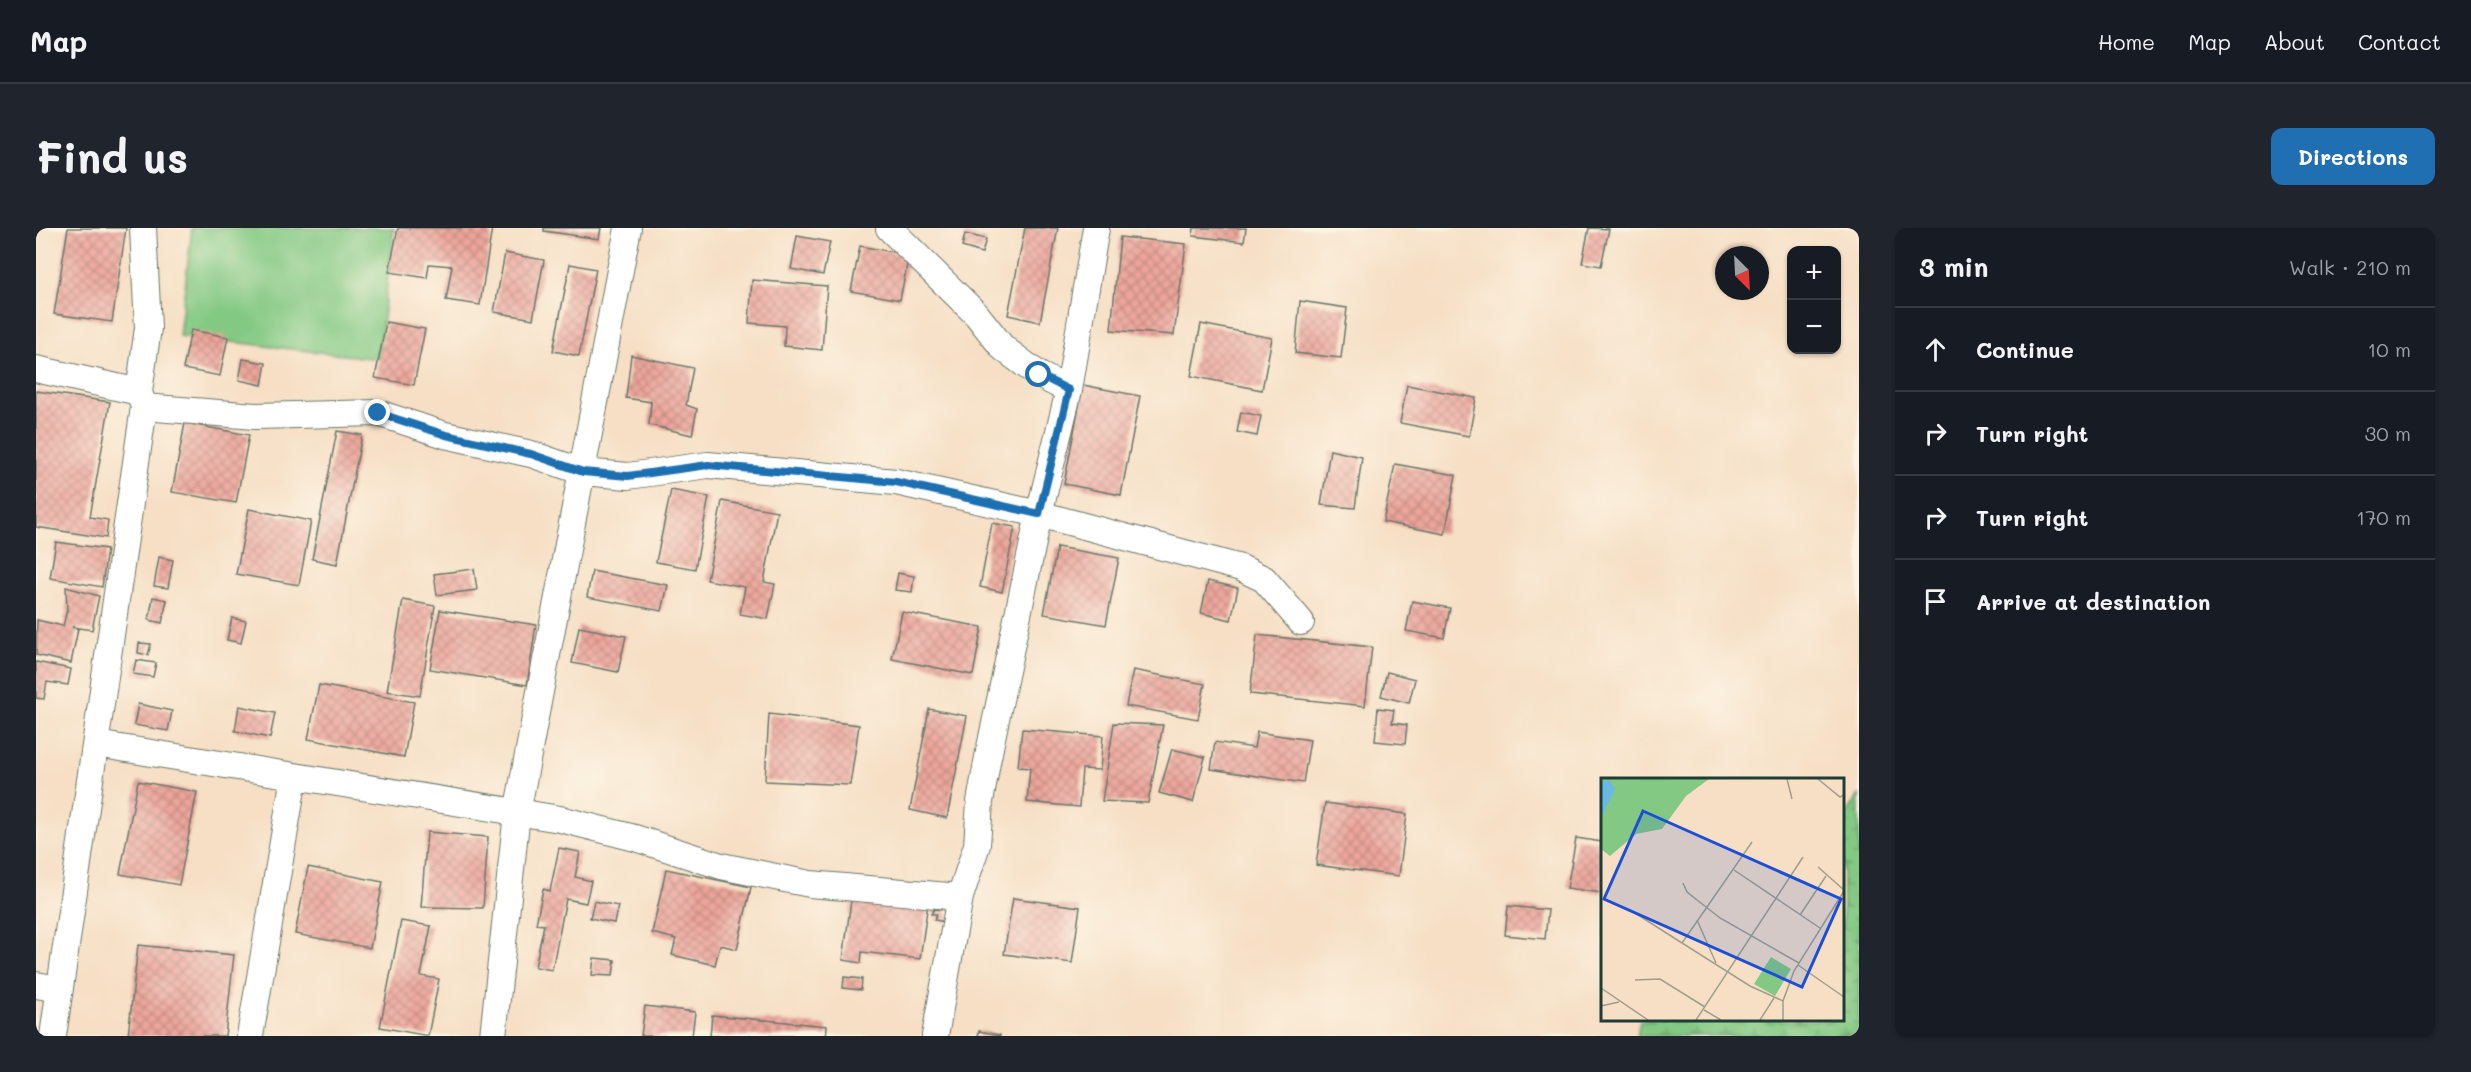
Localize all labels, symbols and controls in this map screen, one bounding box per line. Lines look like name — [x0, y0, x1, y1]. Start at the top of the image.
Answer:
text: Map — [30, 23, 87, 59]
text: Home — [2098, 28, 2155, 55]
text: Map — [2188, 28, 2231, 55]
text: About — [2264, 28, 2325, 55]
text: Contact — [2358, 28, 2441, 55]
button: Directions — [2271, 128, 2435, 185]
text: Find us — [36, 129, 188, 184]
north arrow — [1715, 246, 1769, 300]
map controls — [1787, 246, 1841, 354]
button: + — [1787, 246, 1841, 300]
text: 3 min — [1919, 250, 1988, 284]
text: Walk · 210 m — [2289, 254, 2411, 280]
button: − — [1787, 300, 1841, 354]
icon: ahead — [1919, 333, 1952, 366]
text: Continue — [1976, 335, 2074, 364]
text: 10 m — [2367, 336, 2411, 362]
route start — [1025, 361, 1051, 387]
route end — [364, 399, 390, 425]
icon: right — [1919, 417, 1952, 450]
text: Turn right — [1976, 419, 2088, 448]
text: 30 m — [2365, 420, 2411, 446]
icon: right — [1919, 501, 1952, 534]
text: Turn right — [1976, 503, 2088, 532]
text: 170 m — [2356, 504, 2411, 530]
icon: arrive — [1919, 585, 1952, 618]
text: Arrive at destination — [1976, 587, 2211, 616]
inset map — [1601, 778, 1844, 1021]

